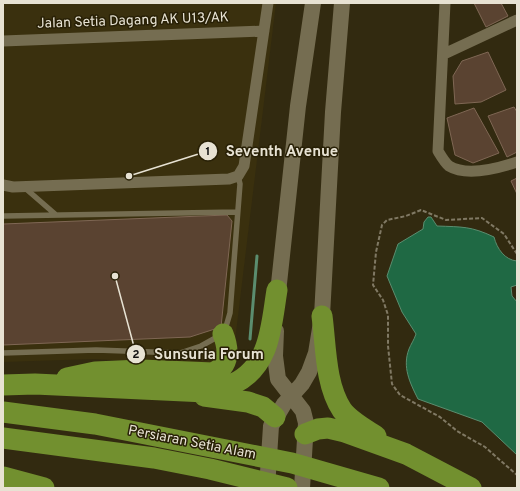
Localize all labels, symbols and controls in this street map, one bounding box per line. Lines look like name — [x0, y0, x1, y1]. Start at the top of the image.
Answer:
street label: Jalan Setia Dagang AK U13/AK — [37, 9, 229, 33]
callout: Seventh Avenue — [198, 137, 347, 164]
text: Seventh Avenue — [226, 143, 338, 162]
text: 1 — [206, 144, 210, 160]
callout: Sunsuria Forum — [126, 340, 272, 367]
text: Sunsuria Forum — [154, 346, 264, 365]
text: 2 — [132, 347, 140, 363]
street label: Persiaran Setia Alam — [126, 422, 258, 464]

